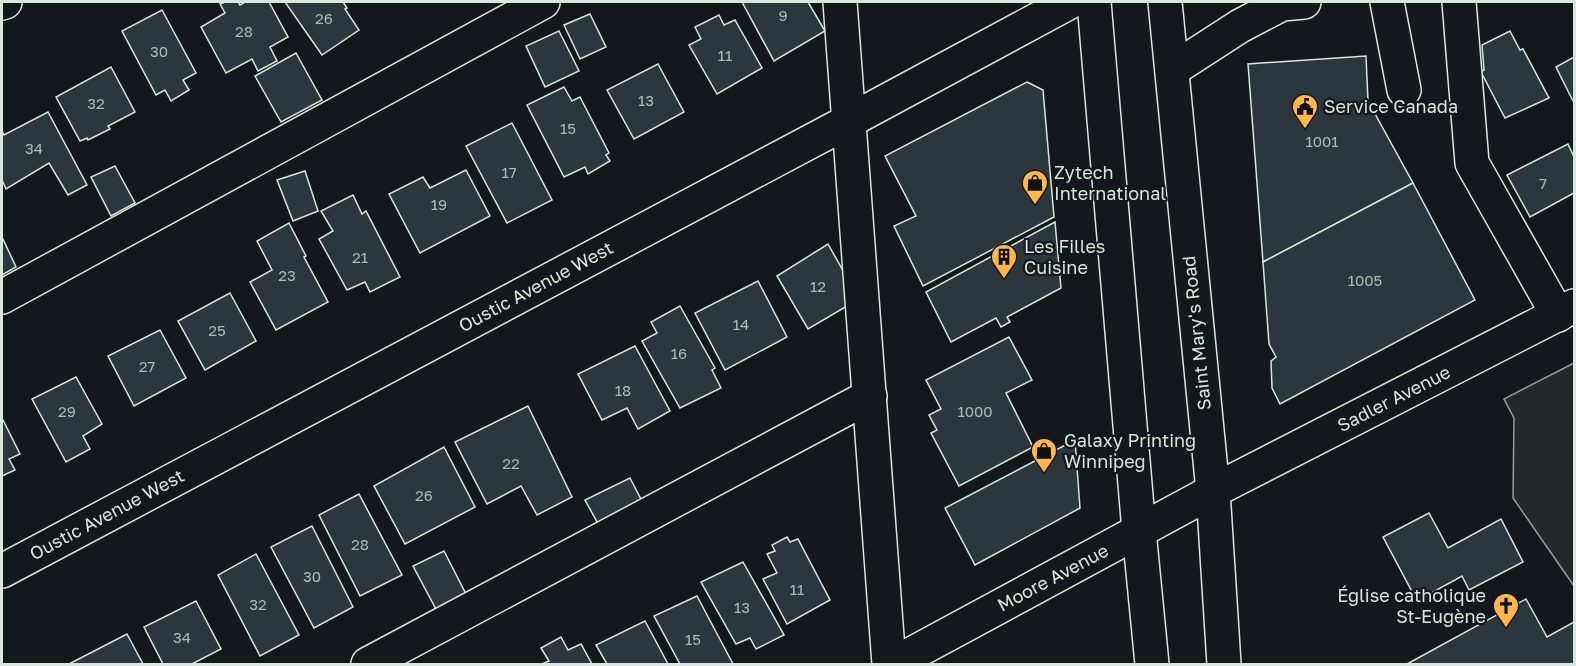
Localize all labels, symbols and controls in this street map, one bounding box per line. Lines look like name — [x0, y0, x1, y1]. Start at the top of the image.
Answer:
house number: 9 — [778, 6, 788, 24]
house number: 26 — [315, 9, 333, 27]
house number: 28 — [235, 22, 253, 40]
house number: 30 — [150, 42, 168, 60]
house number: 11 — [718, 46, 732, 64]
house number: 13 — [638, 91, 654, 109]
public building icon: Service Canada — [1290, 92, 1320, 130]
house number: 32 — [87, 94, 105, 112]
place label: Service Canada — [1324, 95, 1458, 117]
house number: 15 — [560, 119, 576, 137]
house number: 1001 — [1305, 132, 1339, 150]
house number: 34 — [25, 139, 43, 157]
place label: Zytech International — [1054, 161, 1166, 204]
house number: 17 — [501, 163, 517, 181]
shop icon: Zytech International — [1020, 168, 1050, 206]
house number: 7 — [1539, 174, 1547, 192]
house number: 19 — [431, 195, 447, 213]
place label: Les Filles Cuisine — [1024, 235, 1105, 278]
street label: Oustic Avenue West — [454, 236, 617, 336]
building icon: Les Filles Cuisine — [989, 242, 1019, 280]
house number: 21 — [352, 248, 368, 266]
street label: Saint Mary's Road — [1177, 255, 1215, 411]
house number: 23 — [278, 266, 296, 284]
house number: 1005 — [1348, 271, 1382, 289]
house number: 12 — [810, 277, 826, 295]
house number: 14 — [733, 315, 749, 333]
house number: 25 — [208, 321, 226, 339]
house number: 16 — [671, 344, 687, 362]
house number: 27 — [139, 357, 155, 375]
street label: Sadler Avenue — [1333, 360, 1454, 436]
house number: 18 — [615, 381, 631, 399]
house number: 29 — [58, 402, 76, 420]
house number: 1000 — [957, 402, 993, 420]
place label: Galaxy Printing Winnipeg — [1064, 429, 1196, 472]
shop icon: Galaxy Printing Winnipeg — [1029, 436, 1059, 474]
house number: 22 — [502, 454, 520, 472]
street label: Oustic Avenue West — [25, 464, 188, 564]
house number: 26 — [415, 486, 433, 504]
house number: 28 — [351, 535, 369, 553]
street label: Moore Avenue — [993, 539, 1112, 616]
house number: 30 — [303, 567, 321, 585]
house number: 11 — [790, 580, 804, 598]
place label: Église catholique St-Eugène — [1337, 584, 1486, 627]
church icon: Église catholique St-Eugène — [1491, 591, 1521, 629]
house number: 32 — [249, 595, 267, 613]
house number: 13 — [734, 598, 750, 616]
house number: 34 — [173, 628, 191, 646]
house number: 15 — [685, 630, 701, 648]

